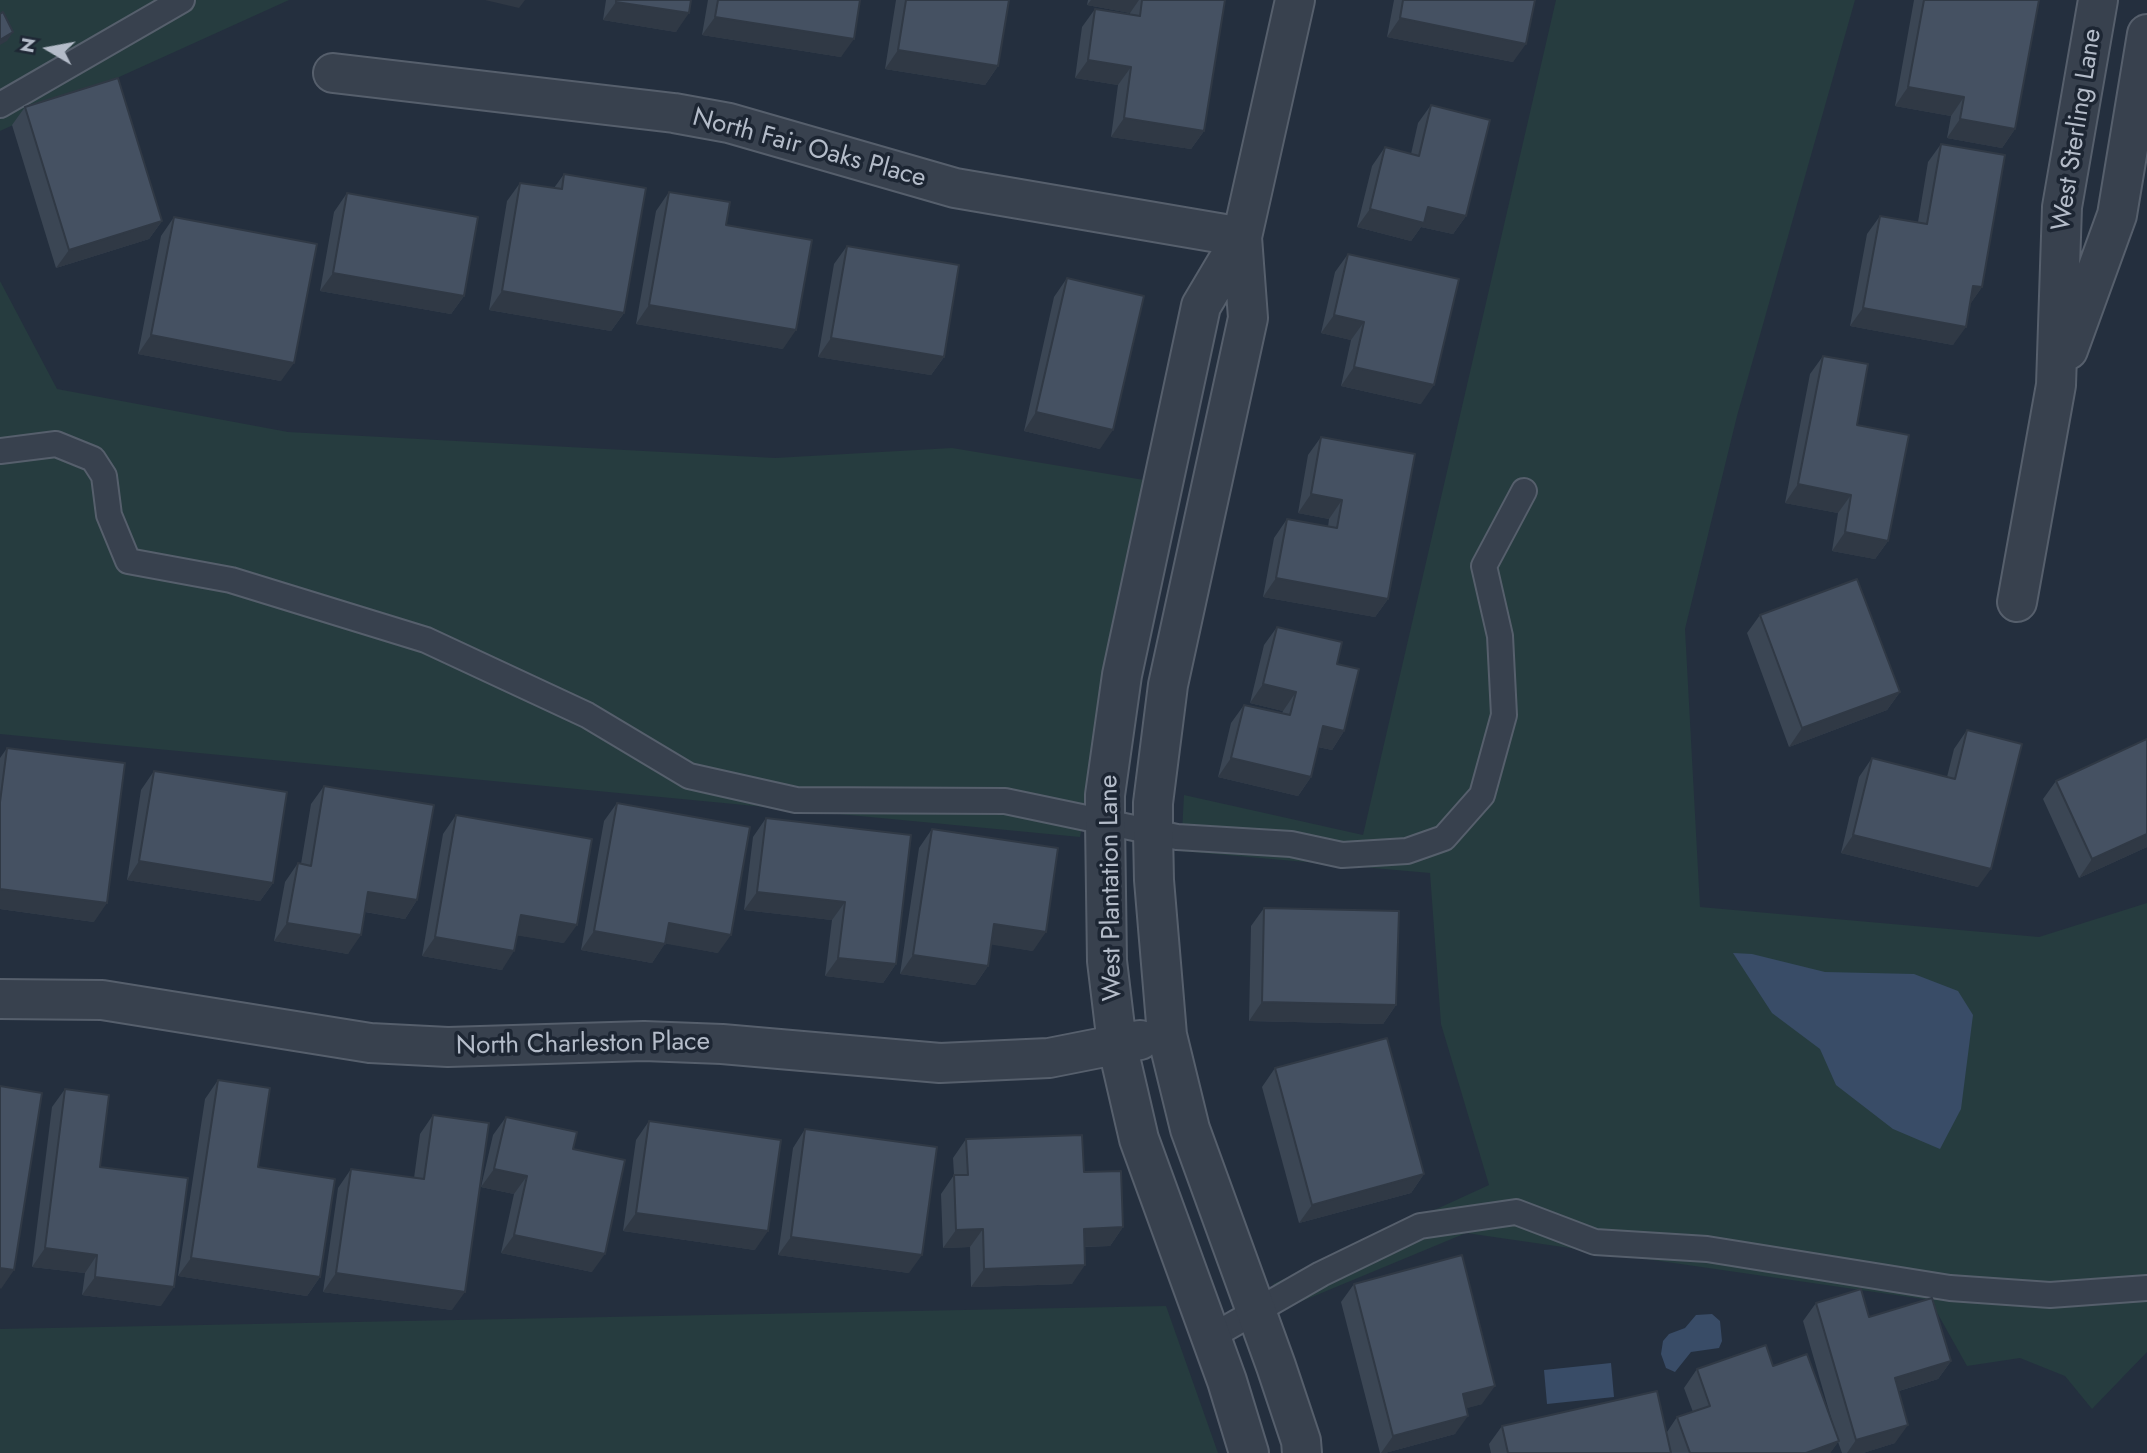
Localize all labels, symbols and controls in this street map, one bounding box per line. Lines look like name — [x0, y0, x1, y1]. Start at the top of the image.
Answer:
north arrow — [14, 14, 84, 84]
street label: West Sterling Lane — [2047, 27, 2109, 233]
text: N — [13, 35, 42, 55]
street label: North Fair Oaks Place — [689, 103, 929, 195]
street label: West Plantation Lane — [1094, 774, 1130, 1002]
street label: North Charleston Place — [456, 1027, 710, 1063]

